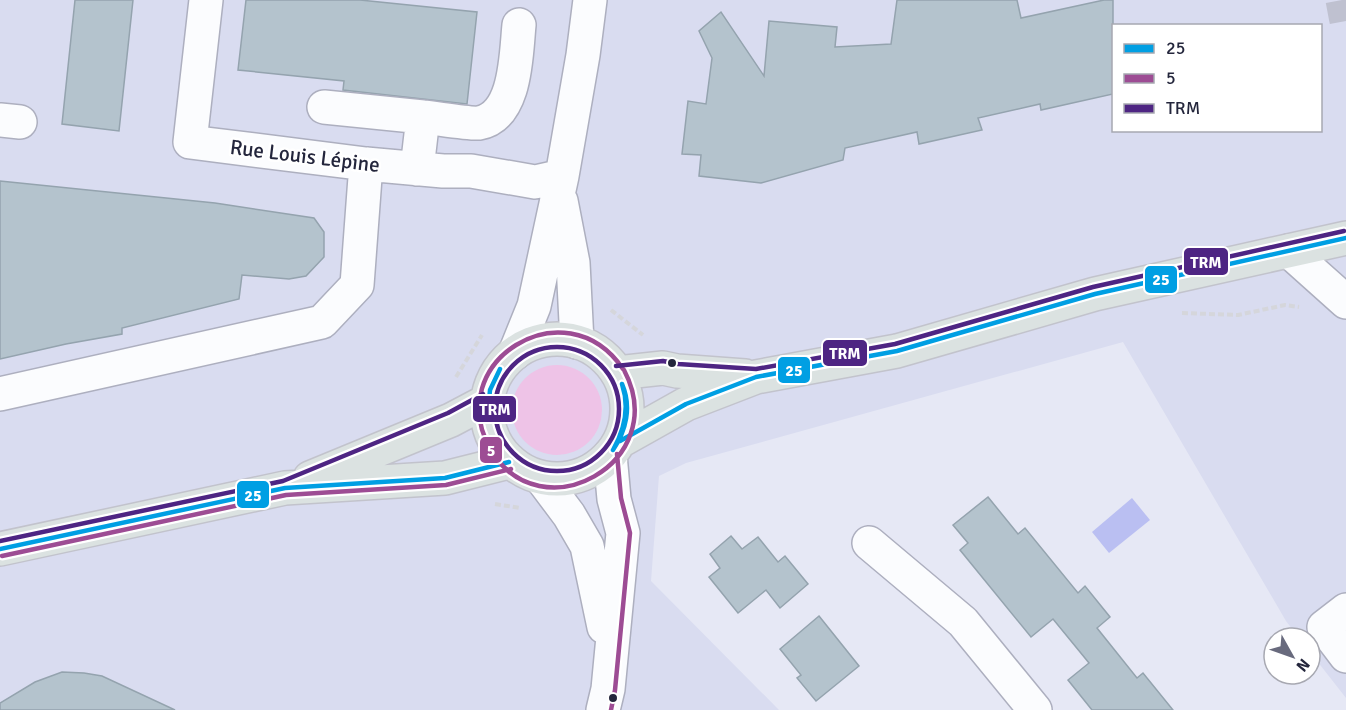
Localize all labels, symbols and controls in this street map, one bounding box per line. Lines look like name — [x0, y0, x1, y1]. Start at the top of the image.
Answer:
legend — [1112, 24, 1322, 132]
text: 25 — [1166, 37, 1185, 59]
text: 5 — [1166, 67, 1176, 89]
text: TRM — [1166, 97, 1200, 119]
street label: Rue Louis Lépine — [229, 134, 381, 178]
line badge: TRM — [1183, 247, 1229, 276]
text: TRM — [1190, 253, 1222, 273]
line badge: 25 — [1144, 265, 1178, 294]
text: 25 — [1152, 270, 1170, 290]
line badge: TRM — [822, 339, 868, 367]
text: TRM — [829, 344, 861, 364]
line badge: 25 — [777, 356, 811, 384]
unlabelled marker — [666, 357, 678, 369]
text: 25 — [785, 361, 803, 381]
line badge: TRM — [472, 395, 517, 423]
text: TRM — [479, 400, 511, 420]
line badge: 5 — [479, 436, 503, 464]
text: 5 — [487, 441, 495, 461]
line badge: 25 — [236, 480, 270, 509]
text: 25 — [244, 486, 262, 506]
north arrow — [1262, 626, 1322, 686]
text: N — [1291, 654, 1314, 676]
unlabelled marker — [607, 692, 619, 704]

